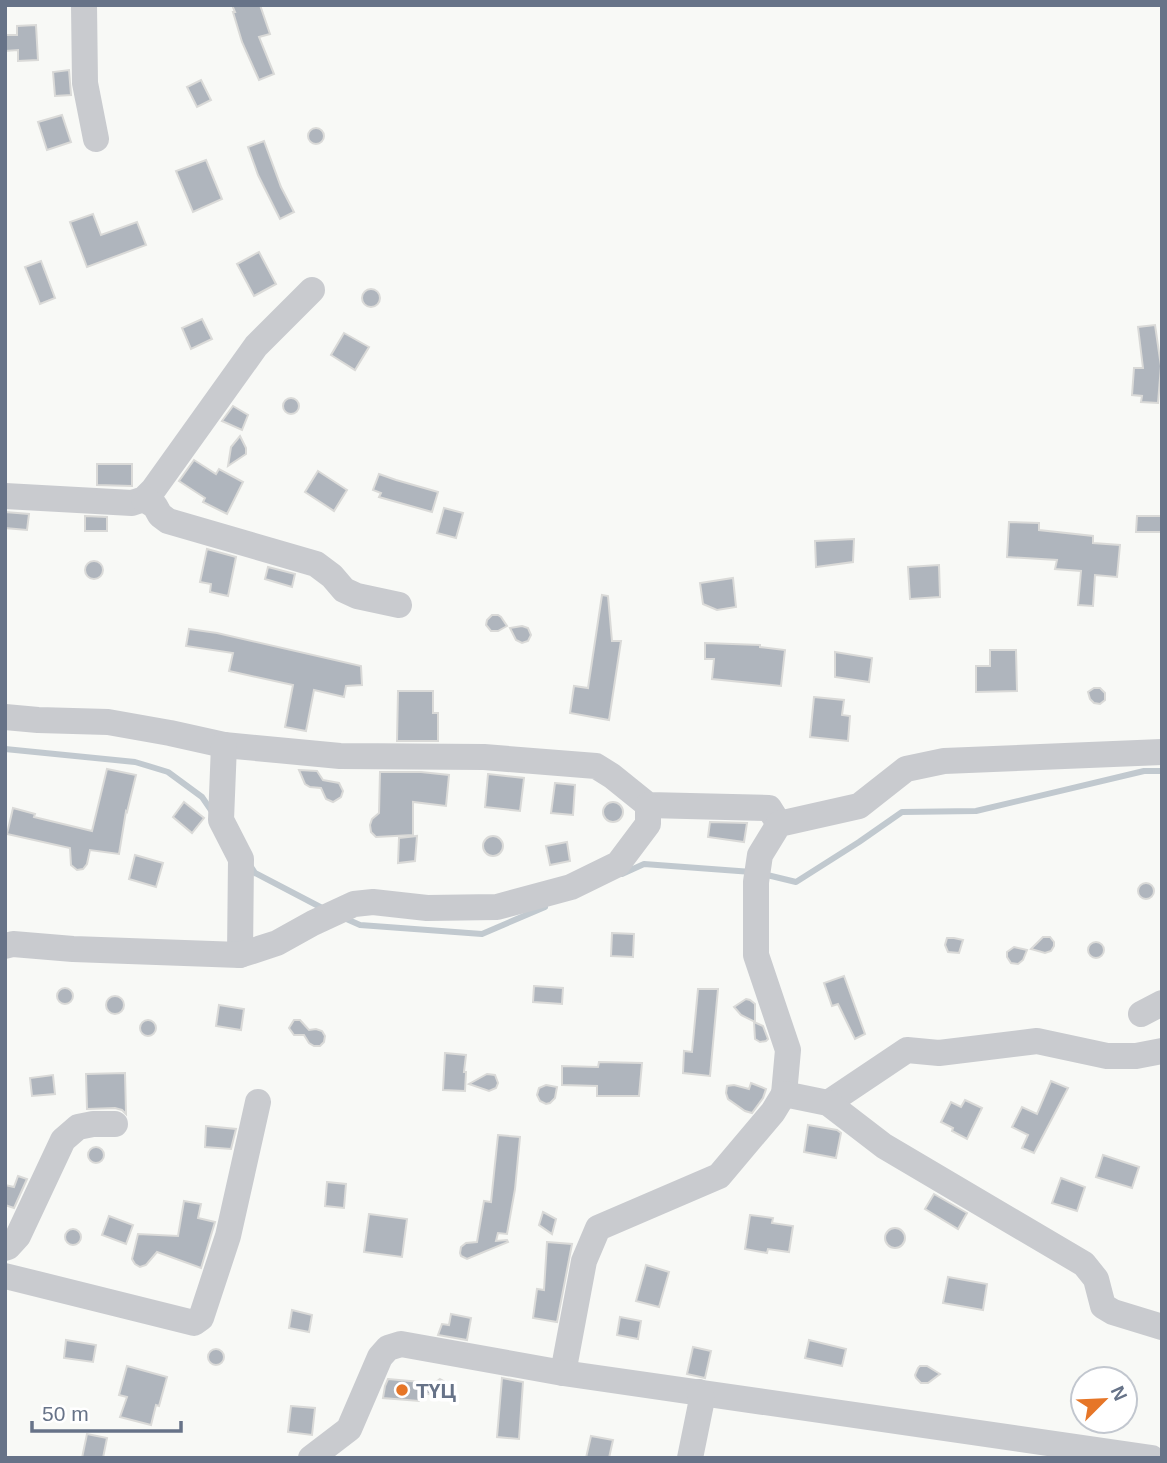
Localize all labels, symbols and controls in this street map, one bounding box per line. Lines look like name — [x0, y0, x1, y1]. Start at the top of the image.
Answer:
north arrow — [1069, 1365, 1139, 1435]
place label: ТҮЦ — [416, 1379, 457, 1402]
marker: ТҮЦ — [394, 1382, 410, 1398]
text: N — [1107, 1383, 1131, 1404]
scale bar — [32, 1390, 180, 1434]
text: 50 m — [42, 1402, 89, 1425]

